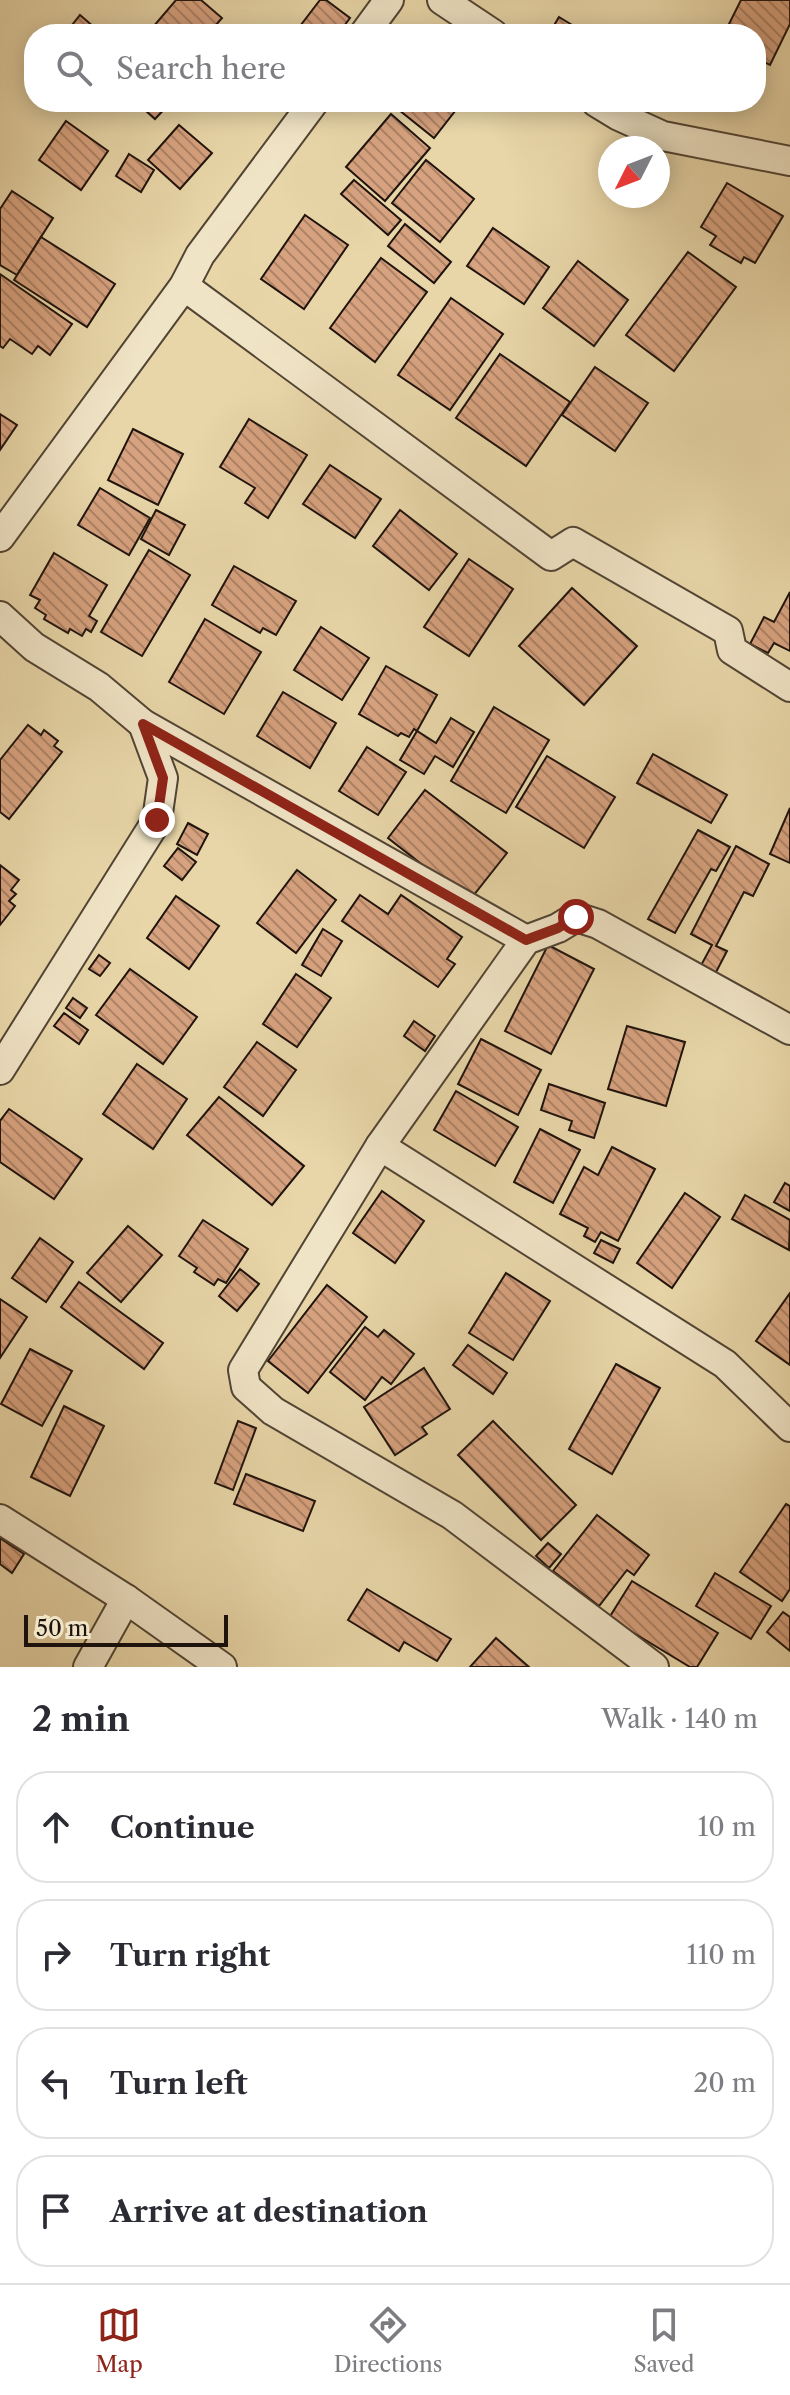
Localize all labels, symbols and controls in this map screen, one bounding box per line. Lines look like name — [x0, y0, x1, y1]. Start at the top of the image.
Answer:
search box — [24, 24, 766, 112]
icon: search — [52, 46, 96, 90]
text: Search here — [116, 50, 286, 87]
north arrow — [598, 136, 670, 208]
route end — [139, 802, 175, 838]
route start — [558, 899, 594, 935]
scale bar — [24, 1611, 228, 1647]
text: 50 m — [36, 1615, 88, 1642]
text: 2 min — [32, 1698, 130, 1740]
text: Walk · 140 m — [601, 1703, 758, 1735]
icon: ahead — [34, 1805, 78, 1849]
text: Continue — [110, 1809, 255, 1846]
text: 10 m — [697, 1811, 756, 1843]
icon: right — [34, 1933, 78, 1977]
text: Turn right — [110, 1937, 270, 1974]
text: 110 m — [687, 1939, 756, 1971]
icon: left — [34, 2061, 78, 2105]
text: Turn left — [110, 2065, 247, 2102]
text: 20 m — [693, 2067, 756, 2099]
icon: arrive — [34, 2189, 78, 2233]
text: Arrive at destination — [110, 2193, 428, 2230]
tab: Map — [95, 2303, 143, 2378]
tab: Directions — [334, 2303, 442, 2378]
tab: Saved — [633, 2303, 694, 2378]

